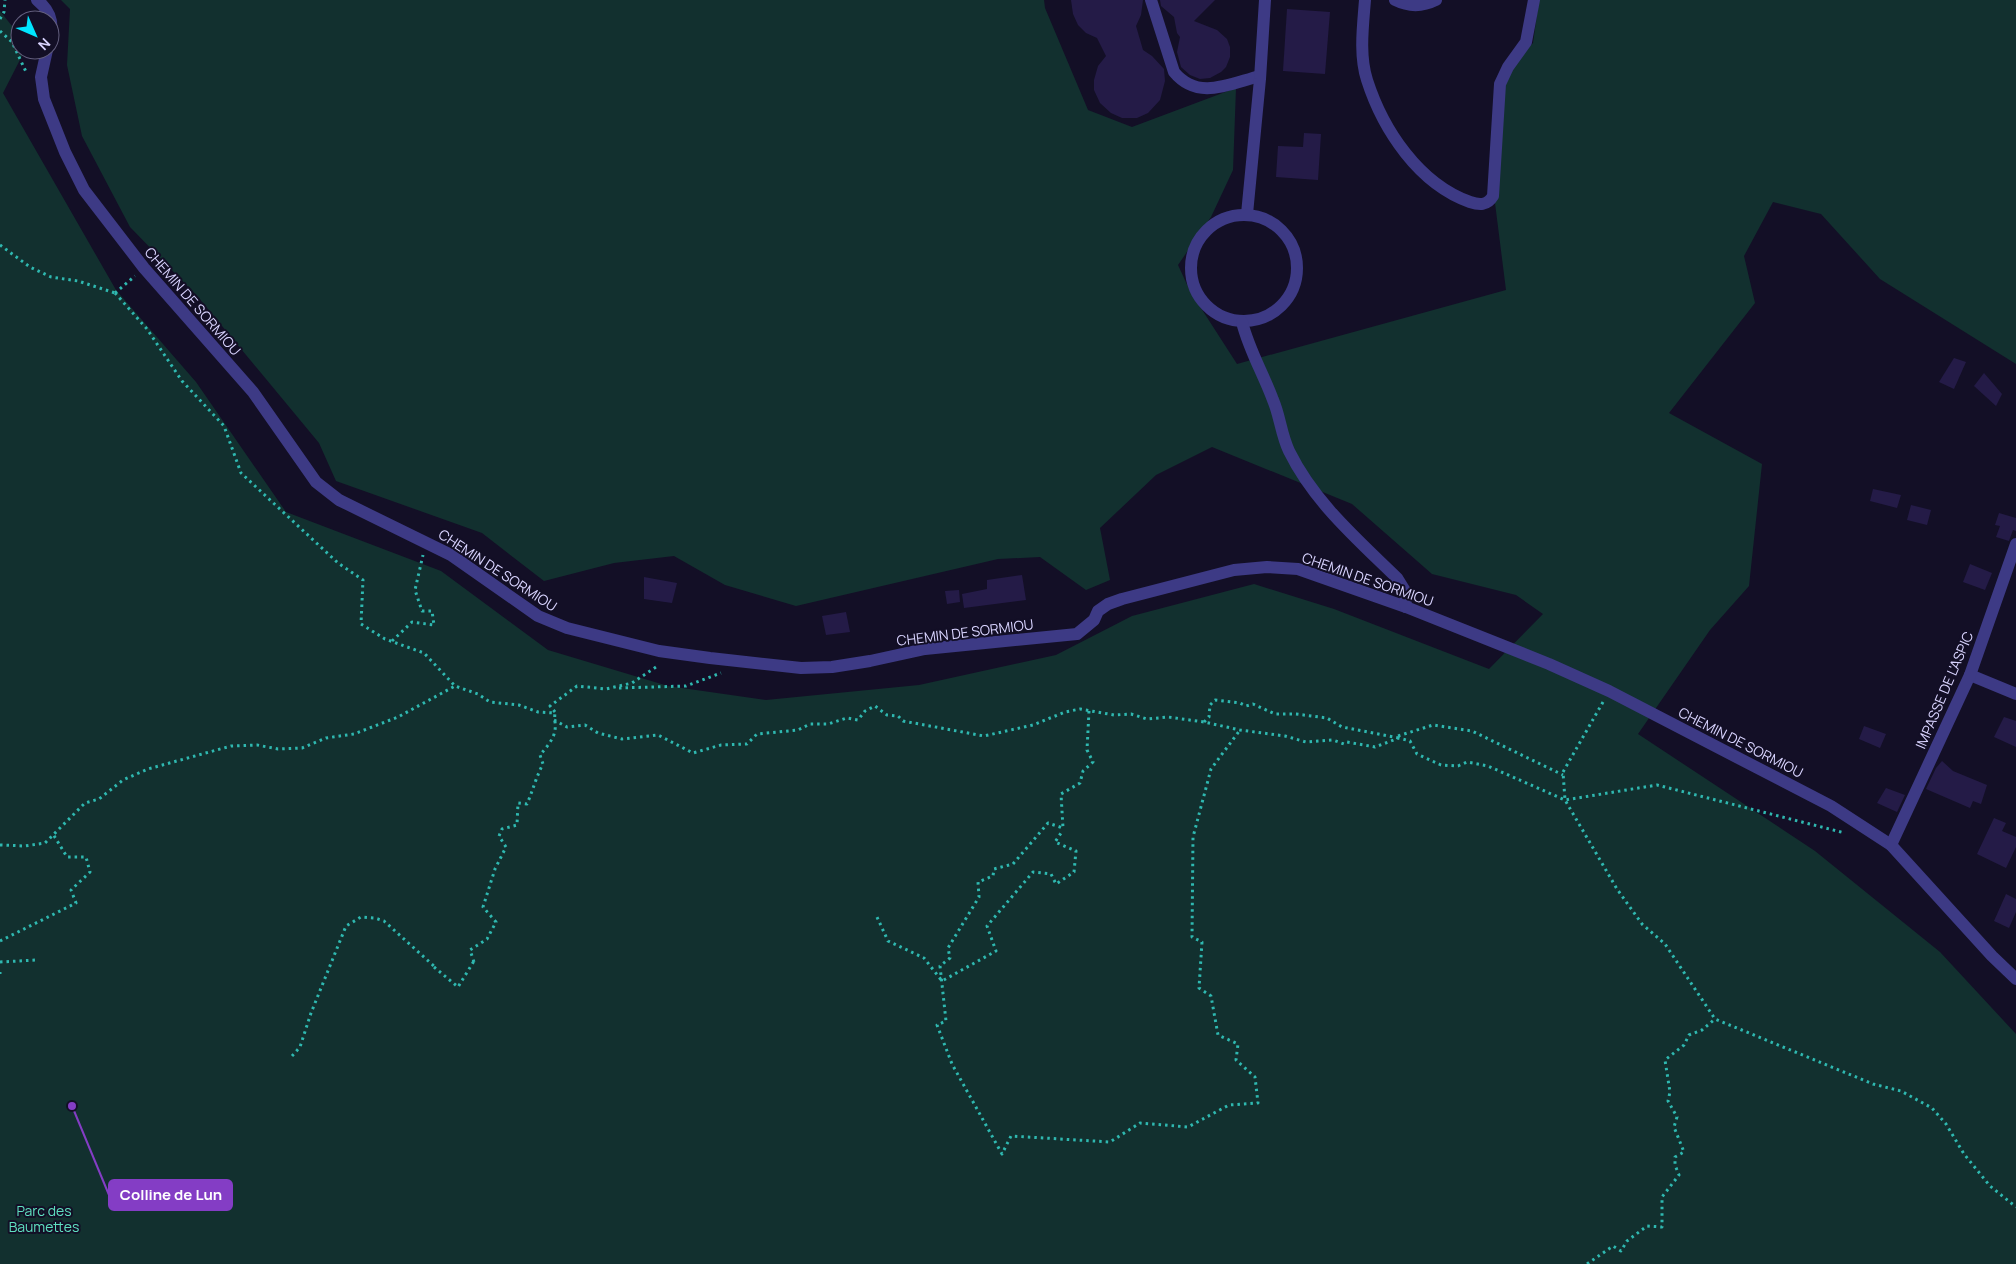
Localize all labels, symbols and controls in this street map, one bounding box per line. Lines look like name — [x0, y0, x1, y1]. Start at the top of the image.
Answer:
north arrow — [10, 10, 60, 60]
text: N — [34, 34, 55, 55]
street label: CHEMIN DE SORMIOU — [141, 243, 245, 359]
street label: CHEMIN DE SORMIOU — [435, 525, 561, 615]
street label: CHEMIN DE SORMIOU — [1300, 548, 1436, 610]
street label: CHEMIN DE SORMIOU — [895, 614, 1035, 650]
street label: IMPASSE DE L'ASPIC — [1911, 628, 1977, 752]
street label: CHEMIN DE SORMIOU — [1675, 702, 1807, 782]
callout: Colline de Lun — [109, 1180, 232, 1210]
text: Colline de Lun — [120, 1184, 222, 1205]
park label: Parc des Baumettes — [9, 1201, 79, 1236]

